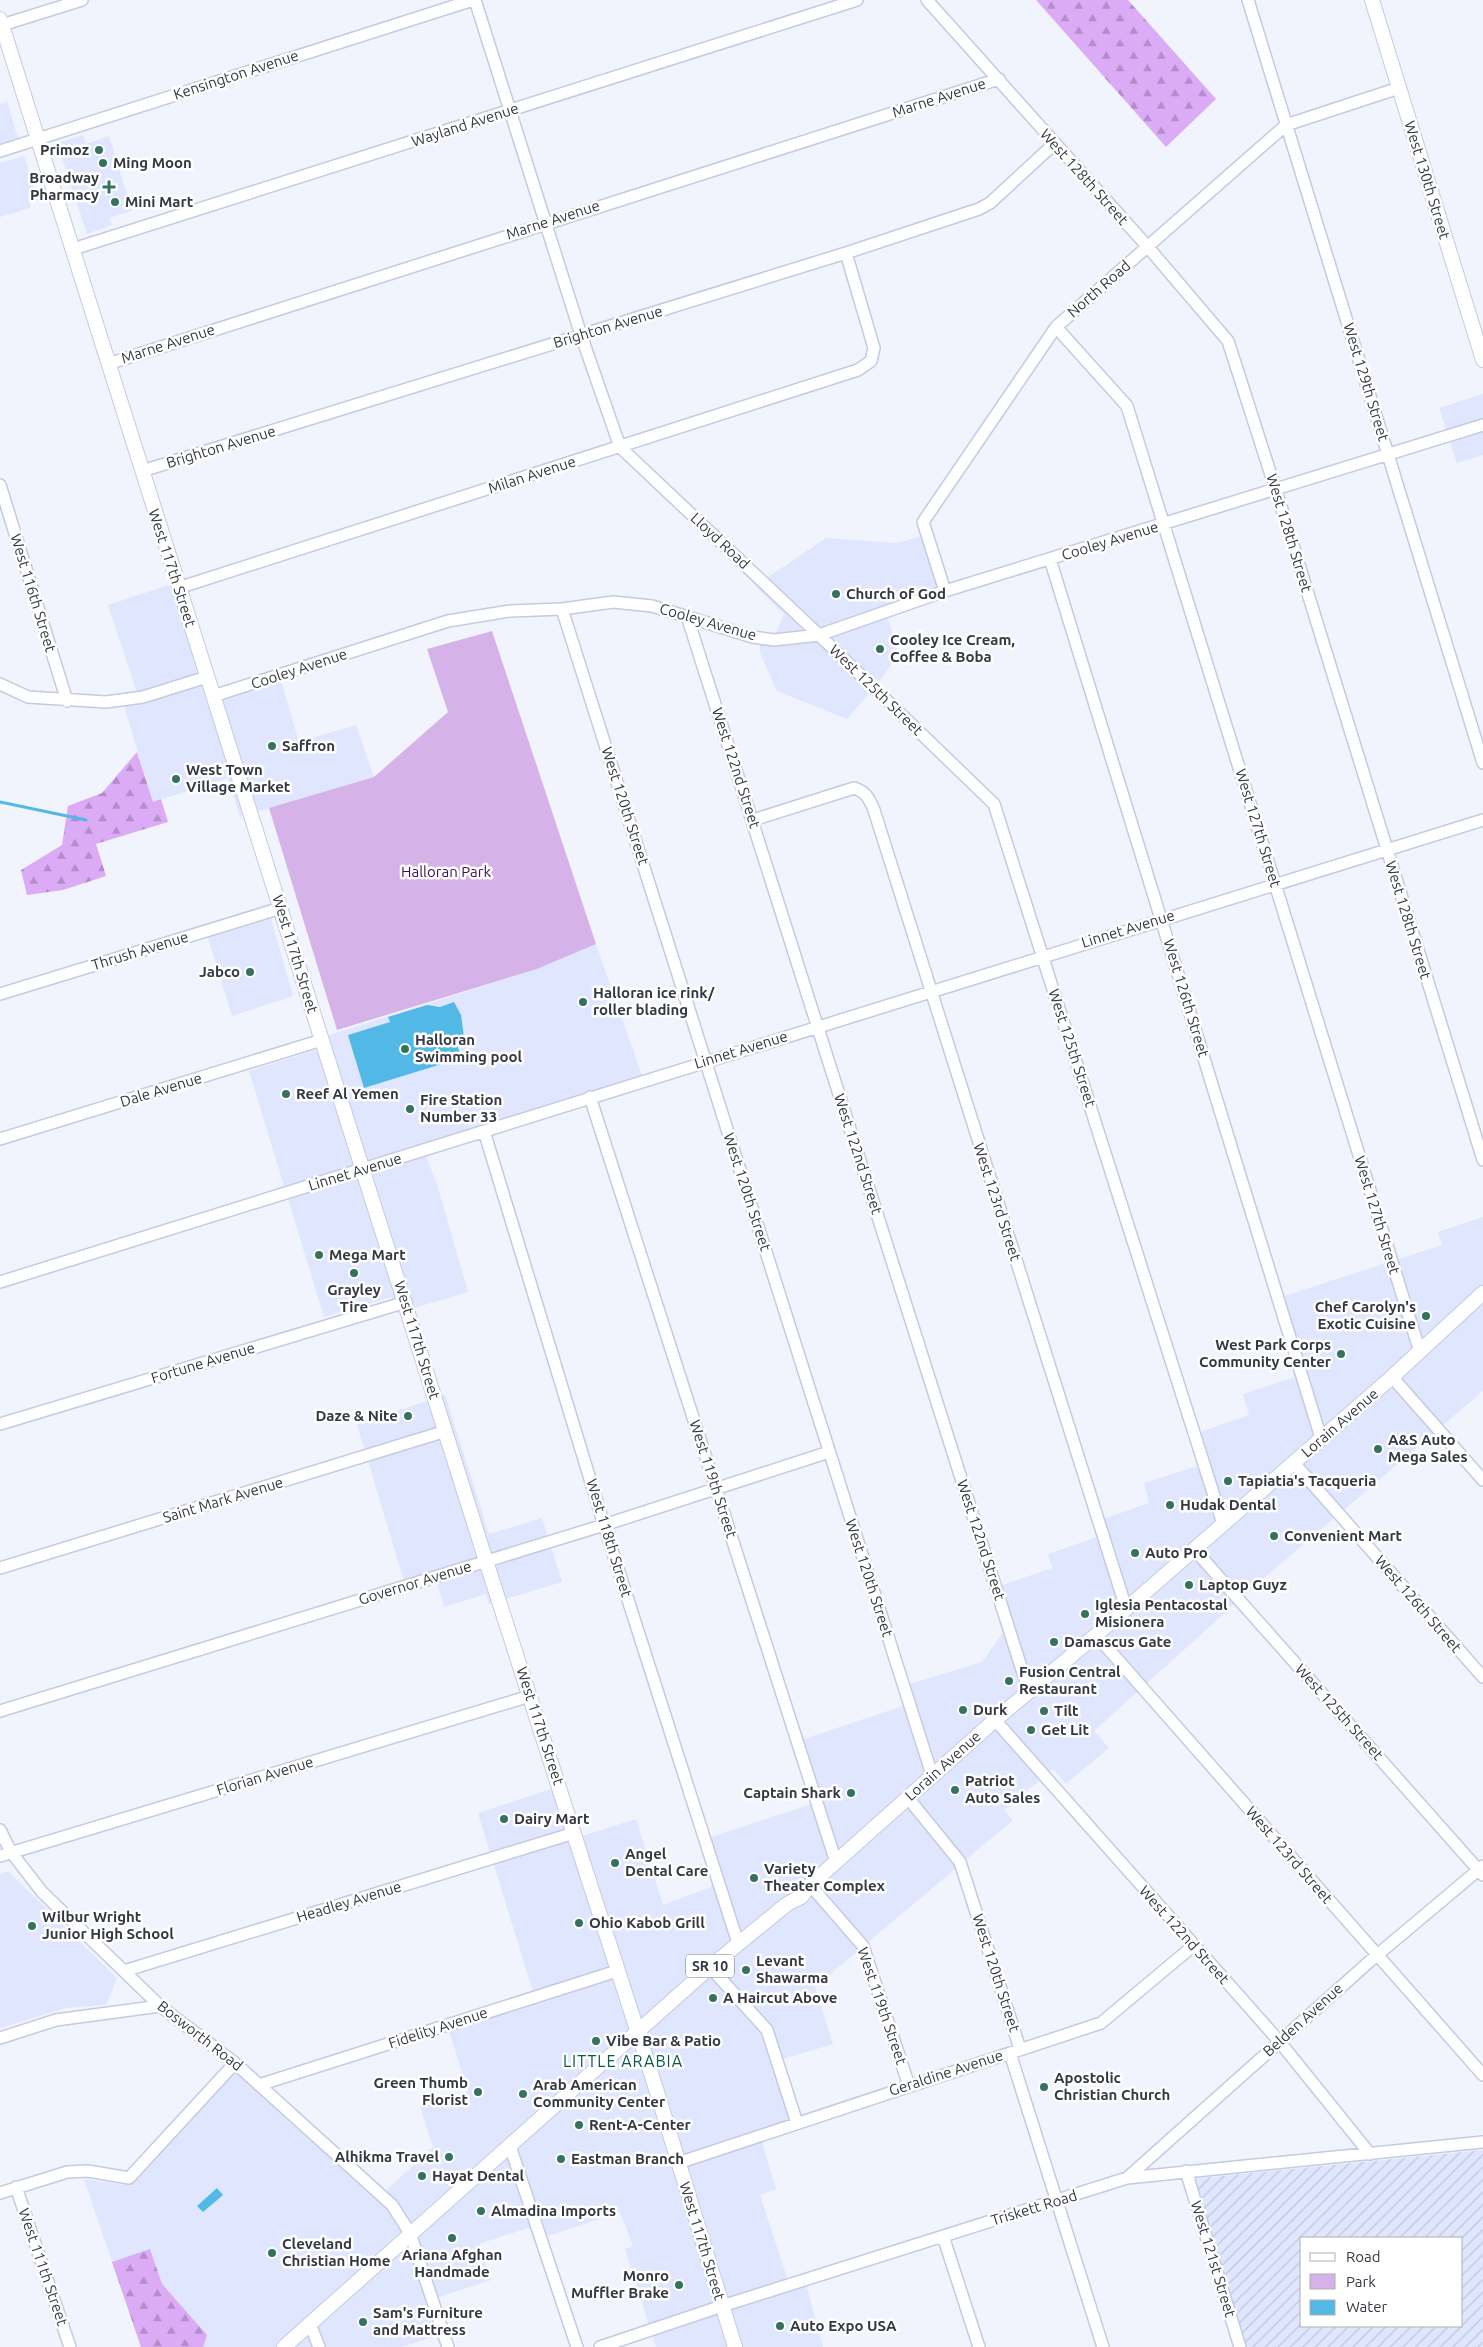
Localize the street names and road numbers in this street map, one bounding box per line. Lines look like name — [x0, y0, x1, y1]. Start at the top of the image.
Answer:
street label: Kensington Avenue — [171, 46, 300, 103]
street label: Marne Avenue — [890, 74, 988, 121]
street label: Wayland Avenue — [409, 99, 520, 150]
street label: West 130th Street — [1401, 119, 1454, 241]
street label: West 128th Street — [1037, 125, 1132, 228]
street label: Marne Avenue — [504, 196, 602, 243]
street label: North Road — [1064, 257, 1134, 321]
street label: Brighton Avenue — [551, 302, 664, 351]
street label: Marne Avenue — [119, 320, 217, 367]
street label: West 129th Street — [1340, 321, 1393, 443]
street label: Brighton Avenue — [164, 422, 277, 471]
street label: Milan Avenue — [486, 452, 578, 497]
street label: West 128th Street — [1263, 472, 1316, 594]
street label: West 117th Street — [145, 507, 200, 629]
street label: Lloyd Road — [687, 509, 753, 572]
street label: Cooley Avenue — [1059, 518, 1160, 563]
street label: West 116th Street — [7, 532, 60, 654]
street label: Cooley Avenue — [658, 600, 759, 643]
street label: West 125th Street — [826, 641, 927, 739]
street label: Cooley Avenue — [249, 645, 349, 692]
street label: West 122nd Street — [709, 705, 764, 830]
street label: West 120th Street — [598, 745, 653, 867]
street label: West 127th Street — [1232, 767, 1285, 889]
street label: West 128th Street — [1382, 859, 1435, 981]
street label: West 117th Street — [269, 893, 322, 1015]
street label: Linnet Avenue — [1079, 906, 1177, 951]
street label: Thrush Avenue — [89, 928, 190, 973]
street label: West 126th Street — [1160, 937, 1213, 1059]
street label: West 125th Street — [1045, 987, 1100, 1109]
street label: Linnet Avenue — [692, 1027, 790, 1072]
street label: Dale Avenue — [118, 1069, 204, 1110]
street label: West 122nd Street — [831, 1091, 886, 1216]
street label: West 120th Street — [720, 1131, 775, 1253]
street label: West 123rd Street — [970, 1141, 1025, 1263]
street label: Linnet Avenue — [306, 1149, 404, 1194]
street label: West 127th Street — [1351, 1154, 1404, 1276]
street label: West 117th Street — [391, 1279, 444, 1401]
street label: Fortune Avenue — [149, 1339, 257, 1386]
street label: Lorain Avenue — [1298, 1385, 1381, 1461]
street label: West 119th Street — [686, 1418, 741, 1540]
street label: Saint Mark Avenue — [161, 1473, 285, 1526]
street label: West 118th Street — [583, 1477, 636, 1599]
street label: West 122nd Street — [954, 1477, 1009, 1602]
street label: West 120th Street — [842, 1517, 897, 1639]
street label: West 126th Street — [1372, 1552, 1465, 1656]
street label: Governor Avenue — [356, 1557, 473, 1608]
street label: West 125th Street — [1292, 1660, 1387, 1763]
street label: West 117th Street — [513, 1665, 568, 1787]
street label: Lorain Avenue — [901, 1727, 984, 1804]
street label: Florian Avenue — [214, 1753, 315, 1798]
street label: West 123rd Street — [1243, 1803, 1336, 1907]
street label: Headley Avenue — [294, 1878, 403, 1926]
street label: West 122nd Street — [1136, 1882, 1233, 1987]
street label: West 120th Street — [969, 1912, 1024, 2034]
street label: West 119th Street — [854, 1945, 911, 2067]
road number: SR 10 — [686, 1954, 734, 1978]
street label: Belden Avenue — [1259, 1979, 1346, 2060]
street label: Bosworth Road — [154, 1997, 246, 2074]
street label: Fidelity Avenue — [386, 2003, 490, 2052]
street label: Geraldine Avenue — [887, 2046, 1005, 2099]
street label: West 117th Street — [676, 2180, 729, 2302]
street label: Triskett Road — [989, 2186, 1079, 2229]
street label: West 121st Street — [1188, 2199, 1239, 2319]
street label: West 111th Street — [15, 2206, 72, 2328]

